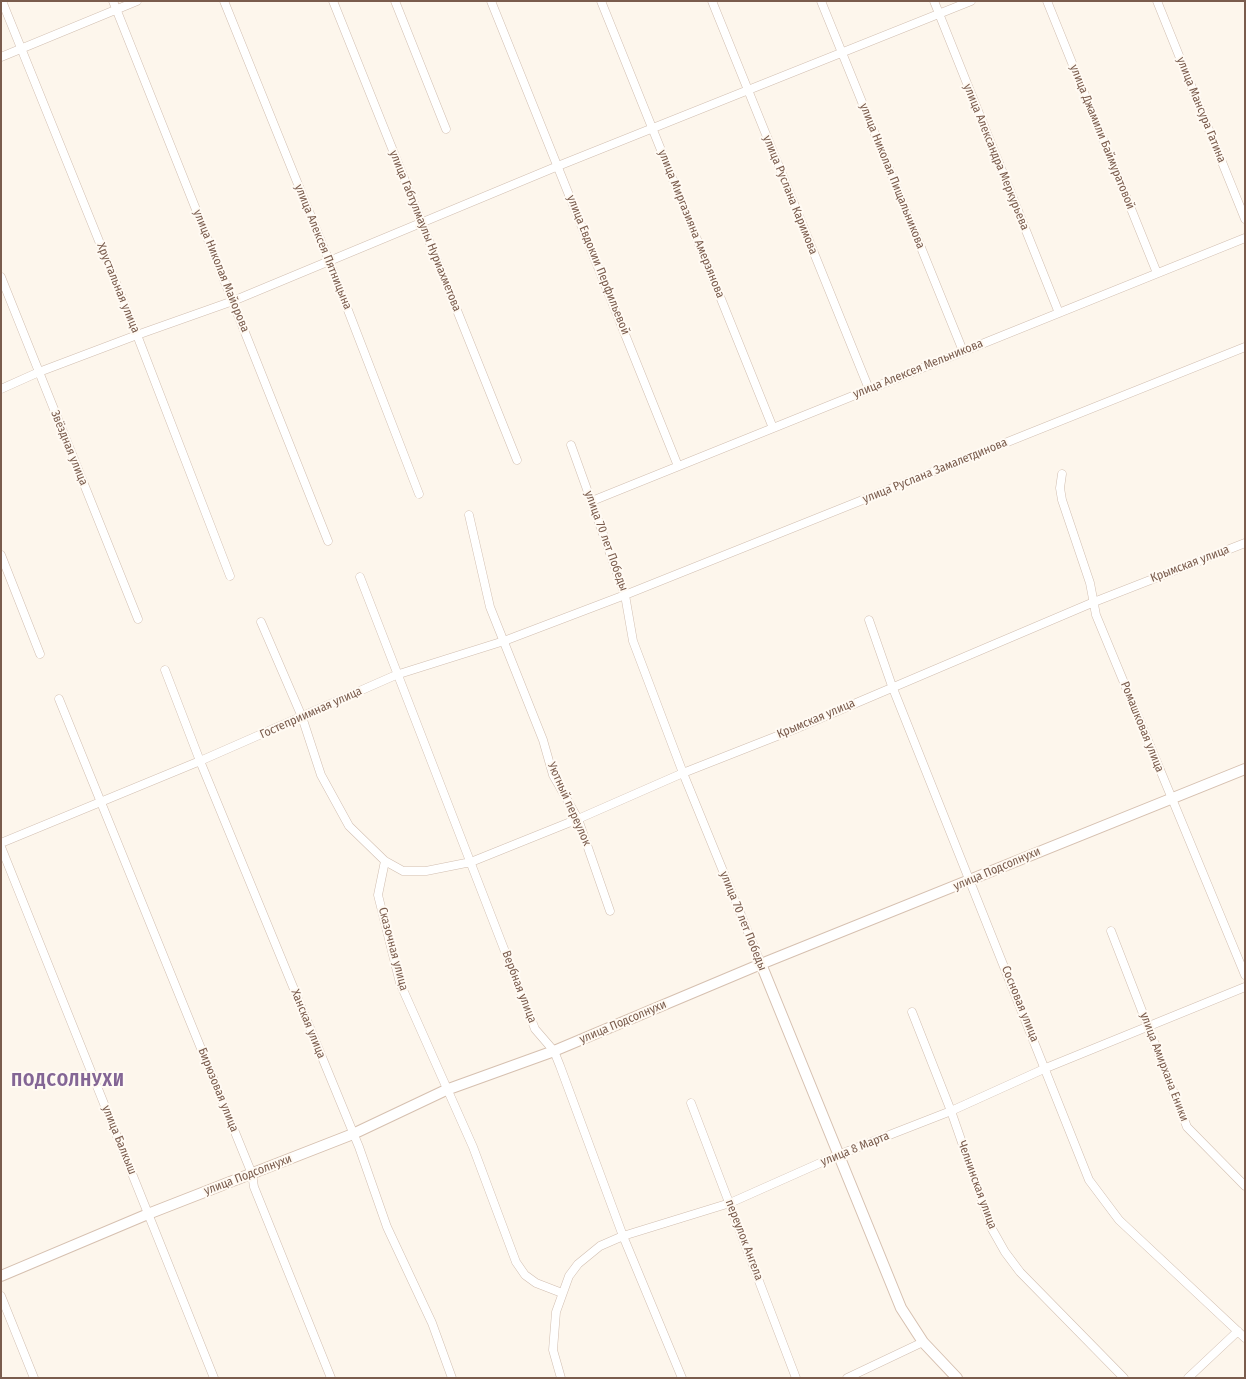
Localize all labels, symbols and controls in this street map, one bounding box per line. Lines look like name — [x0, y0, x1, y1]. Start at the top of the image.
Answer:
street label: улица Мансура Гатина — [1173, 55, 1229, 165]
street label: улица Джамили Баймуратовой — [1066, 63, 1138, 211]
street label: улица Александра Меркурьева — [960, 82, 1032, 232]
street label: улица Николая Пищальникова — [856, 101, 928, 251]
street label: улица Руслана Каримова — [760, 133, 820, 257]
street label: улица Габтулмаулы Нуриахметова — [386, 148, 464, 314]
street label: улица Миргазияна Амерзянова — [655, 148, 727, 300]
street label: улица Алексея Пятницына — [291, 182, 355, 312]
street label: улица Евдокии Перфильевой — [563, 193, 633, 337]
street label: улица Николая Майорова — [190, 208, 252, 334]
street label: Хрустальная улица — [93, 241, 143, 335]
street label: улица Алексея Мельникова — [851, 336, 985, 402]
street label: Звёздная улица — [47, 408, 91, 488]
street label: улица Руслана Замалетдинова — [861, 435, 1009, 507]
street label: улица 70 лет Победы — [581, 489, 631, 593]
street label: Крымская улица — [1149, 542, 1231, 586]
street label: Ромашковая улица — [1117, 680, 1167, 774]
street label: Гостеприимная улица — [258, 684, 364, 742]
street label: Крымская улица — [775, 696, 857, 742]
street label: Уютный переулок — [544, 760, 594, 848]
street label: улица Подсолнухи — [951, 844, 1043, 894]
street label: улица 70 лет Победы — [717, 869, 769, 973]
street label: Сказочная улица — [375, 906, 411, 992]
street label: Вербная улица — [499, 949, 539, 1025]
street label: Сосновая улица — [998, 964, 1042, 1044]
street label: Ханская улица — [288, 987, 328, 1061]
street label: улица Подсолнухи — [577, 997, 669, 1047]
street label: улица Амирхана Еники — [1137, 1010, 1191, 1124]
street label: Бирюзовая улица — [195, 1046, 241, 1134]
district label: ПОДСОЛНУХИ — [10, 1070, 126, 1092]
street label: улица Балкыш — [99, 1103, 139, 1177]
street label: улица 8 Марта — [819, 1129, 891, 1169]
street label: Челнинская улица — [954, 1139, 1000, 1231]
street label: улица Подсолнухи — [202, 1152, 294, 1198]
street label: переулок Ангела — [722, 1197, 766, 1283]

